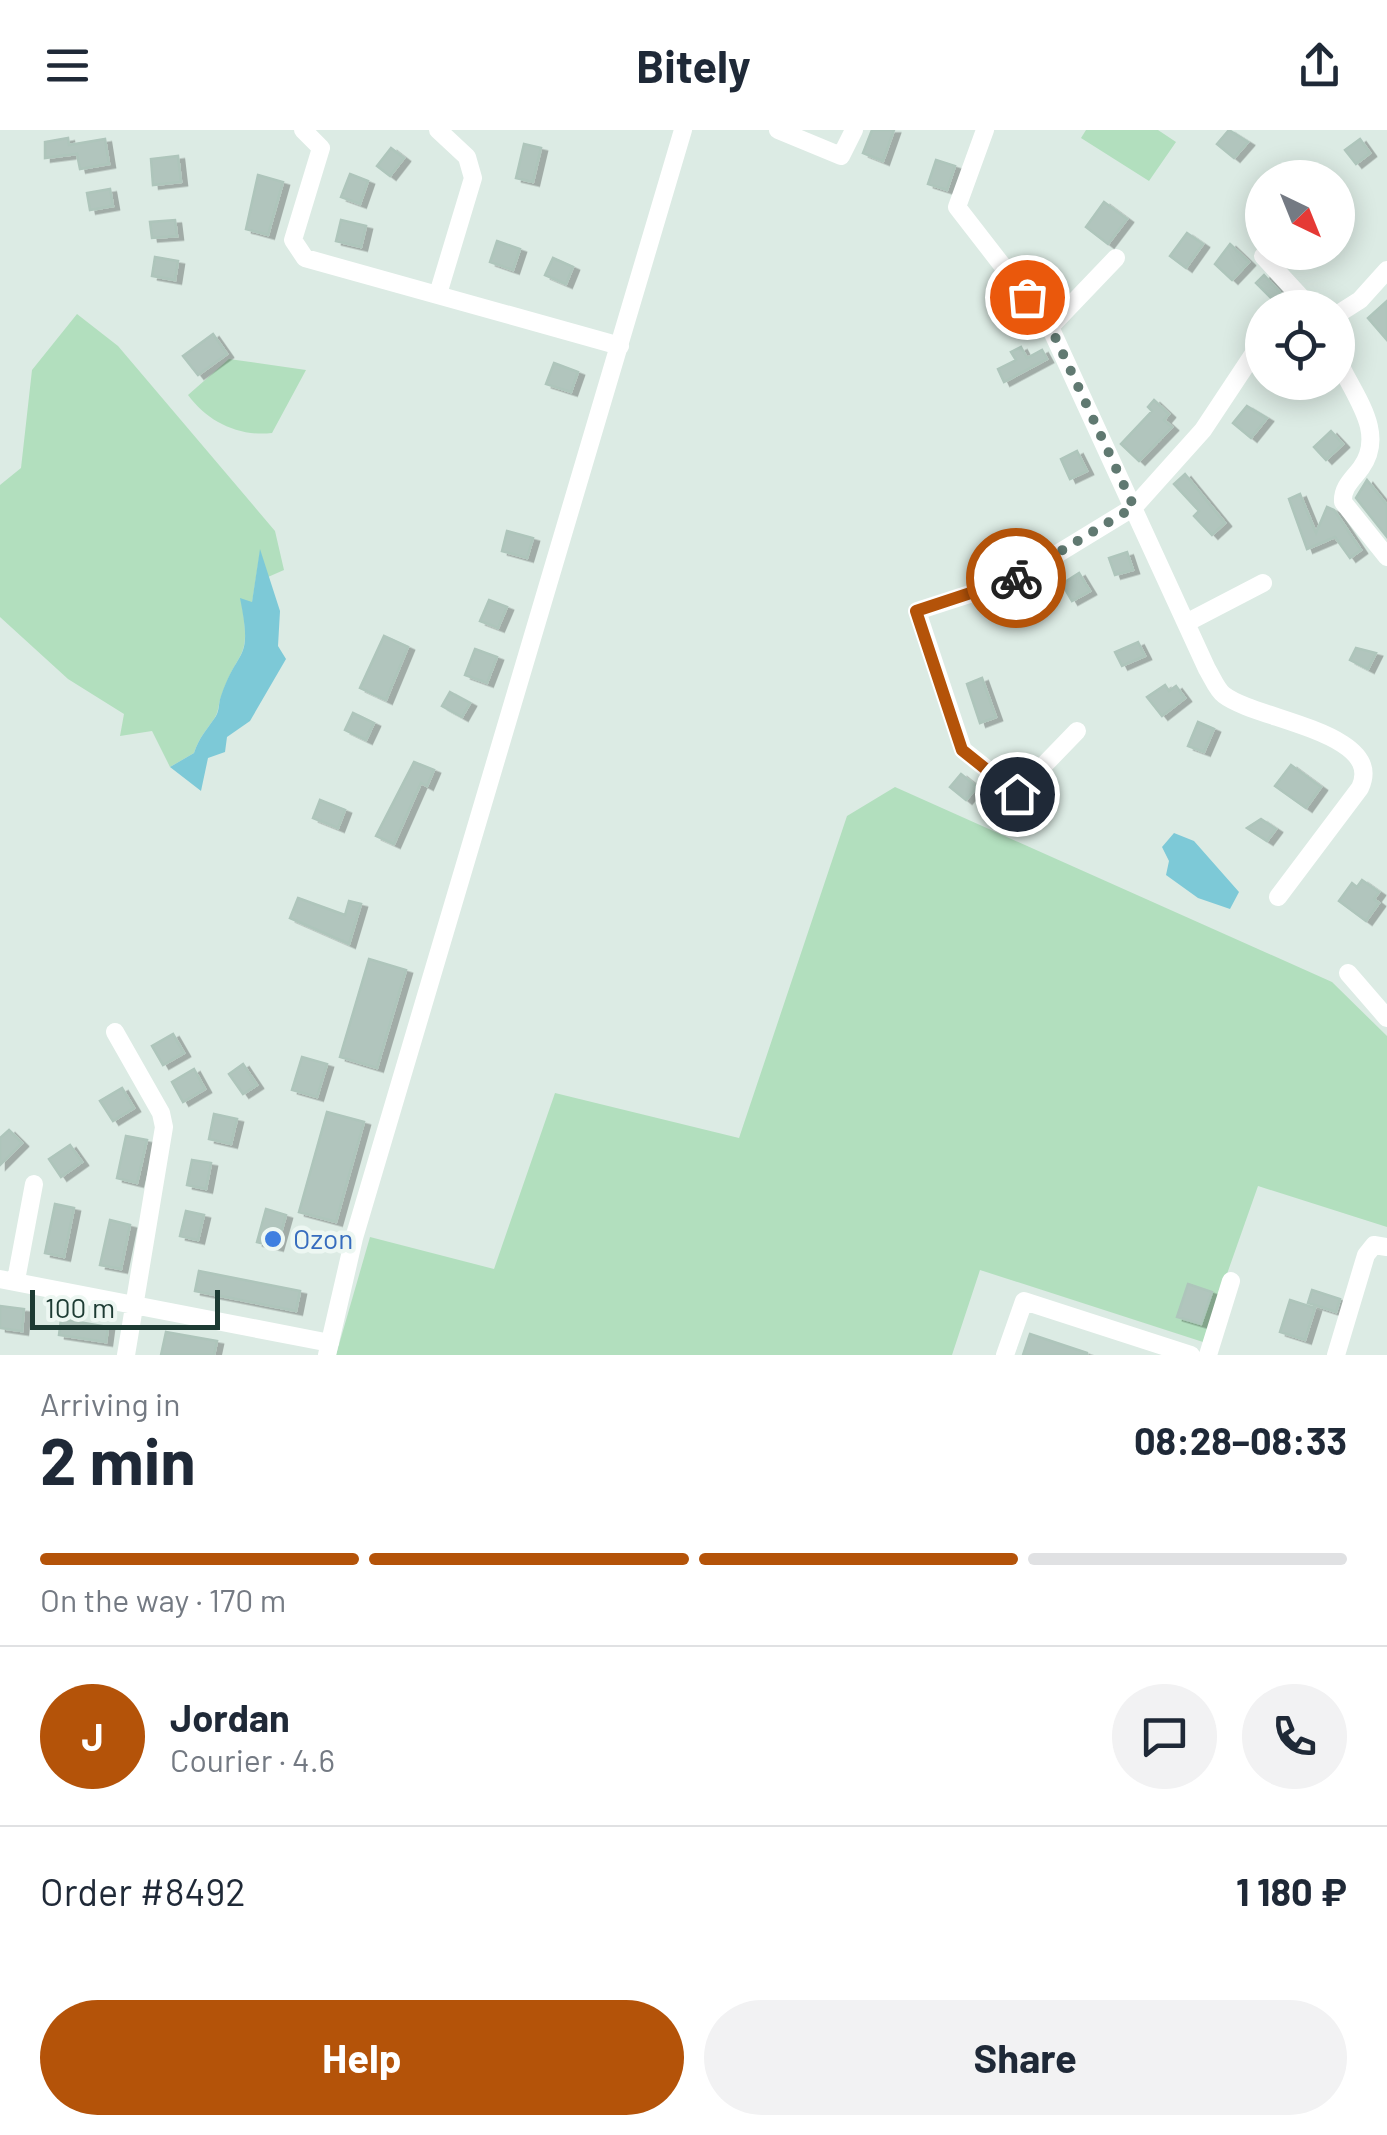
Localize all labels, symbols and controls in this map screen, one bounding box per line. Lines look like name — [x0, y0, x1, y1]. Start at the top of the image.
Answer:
icon: menu — [40, 38, 95, 93]
text: Bitely — [636, 38, 751, 92]
icon: share — [1292, 38, 1347, 93]
north arrow — [1245, 160, 1355, 270]
map controls — [1245, 160, 1355, 400]
pin — [985, 255, 1070, 340]
icon: bag — [1000, 270, 1055, 325]
button: locate — [1245, 290, 1355, 400]
courier — [966, 528, 1066, 628]
icon: bike — [989, 551, 1044, 606]
pin — [975, 752, 1060, 837]
icon: home — [990, 767, 1045, 822]
place label: Ozon — [293, 1221, 353, 1255]
marker: Ozon — [262, 1228, 284, 1250]
scale bar — [30, 1285, 220, 1330]
text: 100 m — [45, 1290, 115, 1324]
text: Arriving in — [40, 1384, 180, 1422]
text: 08:28–08:33 — [1134, 1417, 1347, 1463]
text: 2 min — [40, 1420, 196, 1498]
text: On the way · 170 m — [40, 1580, 286, 1618]
button: chat — [1112, 1684, 1217, 1789]
button: phone — [1242, 1684, 1347, 1789]
text: Jordan — [170, 1694, 290, 1740]
text: J — [81, 1713, 104, 1759]
text: Courier · 4.6 — [170, 1740, 335, 1778]
text: Order #8492 — [40, 1868, 246, 1914]
text: 1 180 ₽ — [1236, 1868, 1347, 1914]
button: Help — [40, 2000, 684, 2115]
button: Share — [704, 2000, 1347, 2115]

